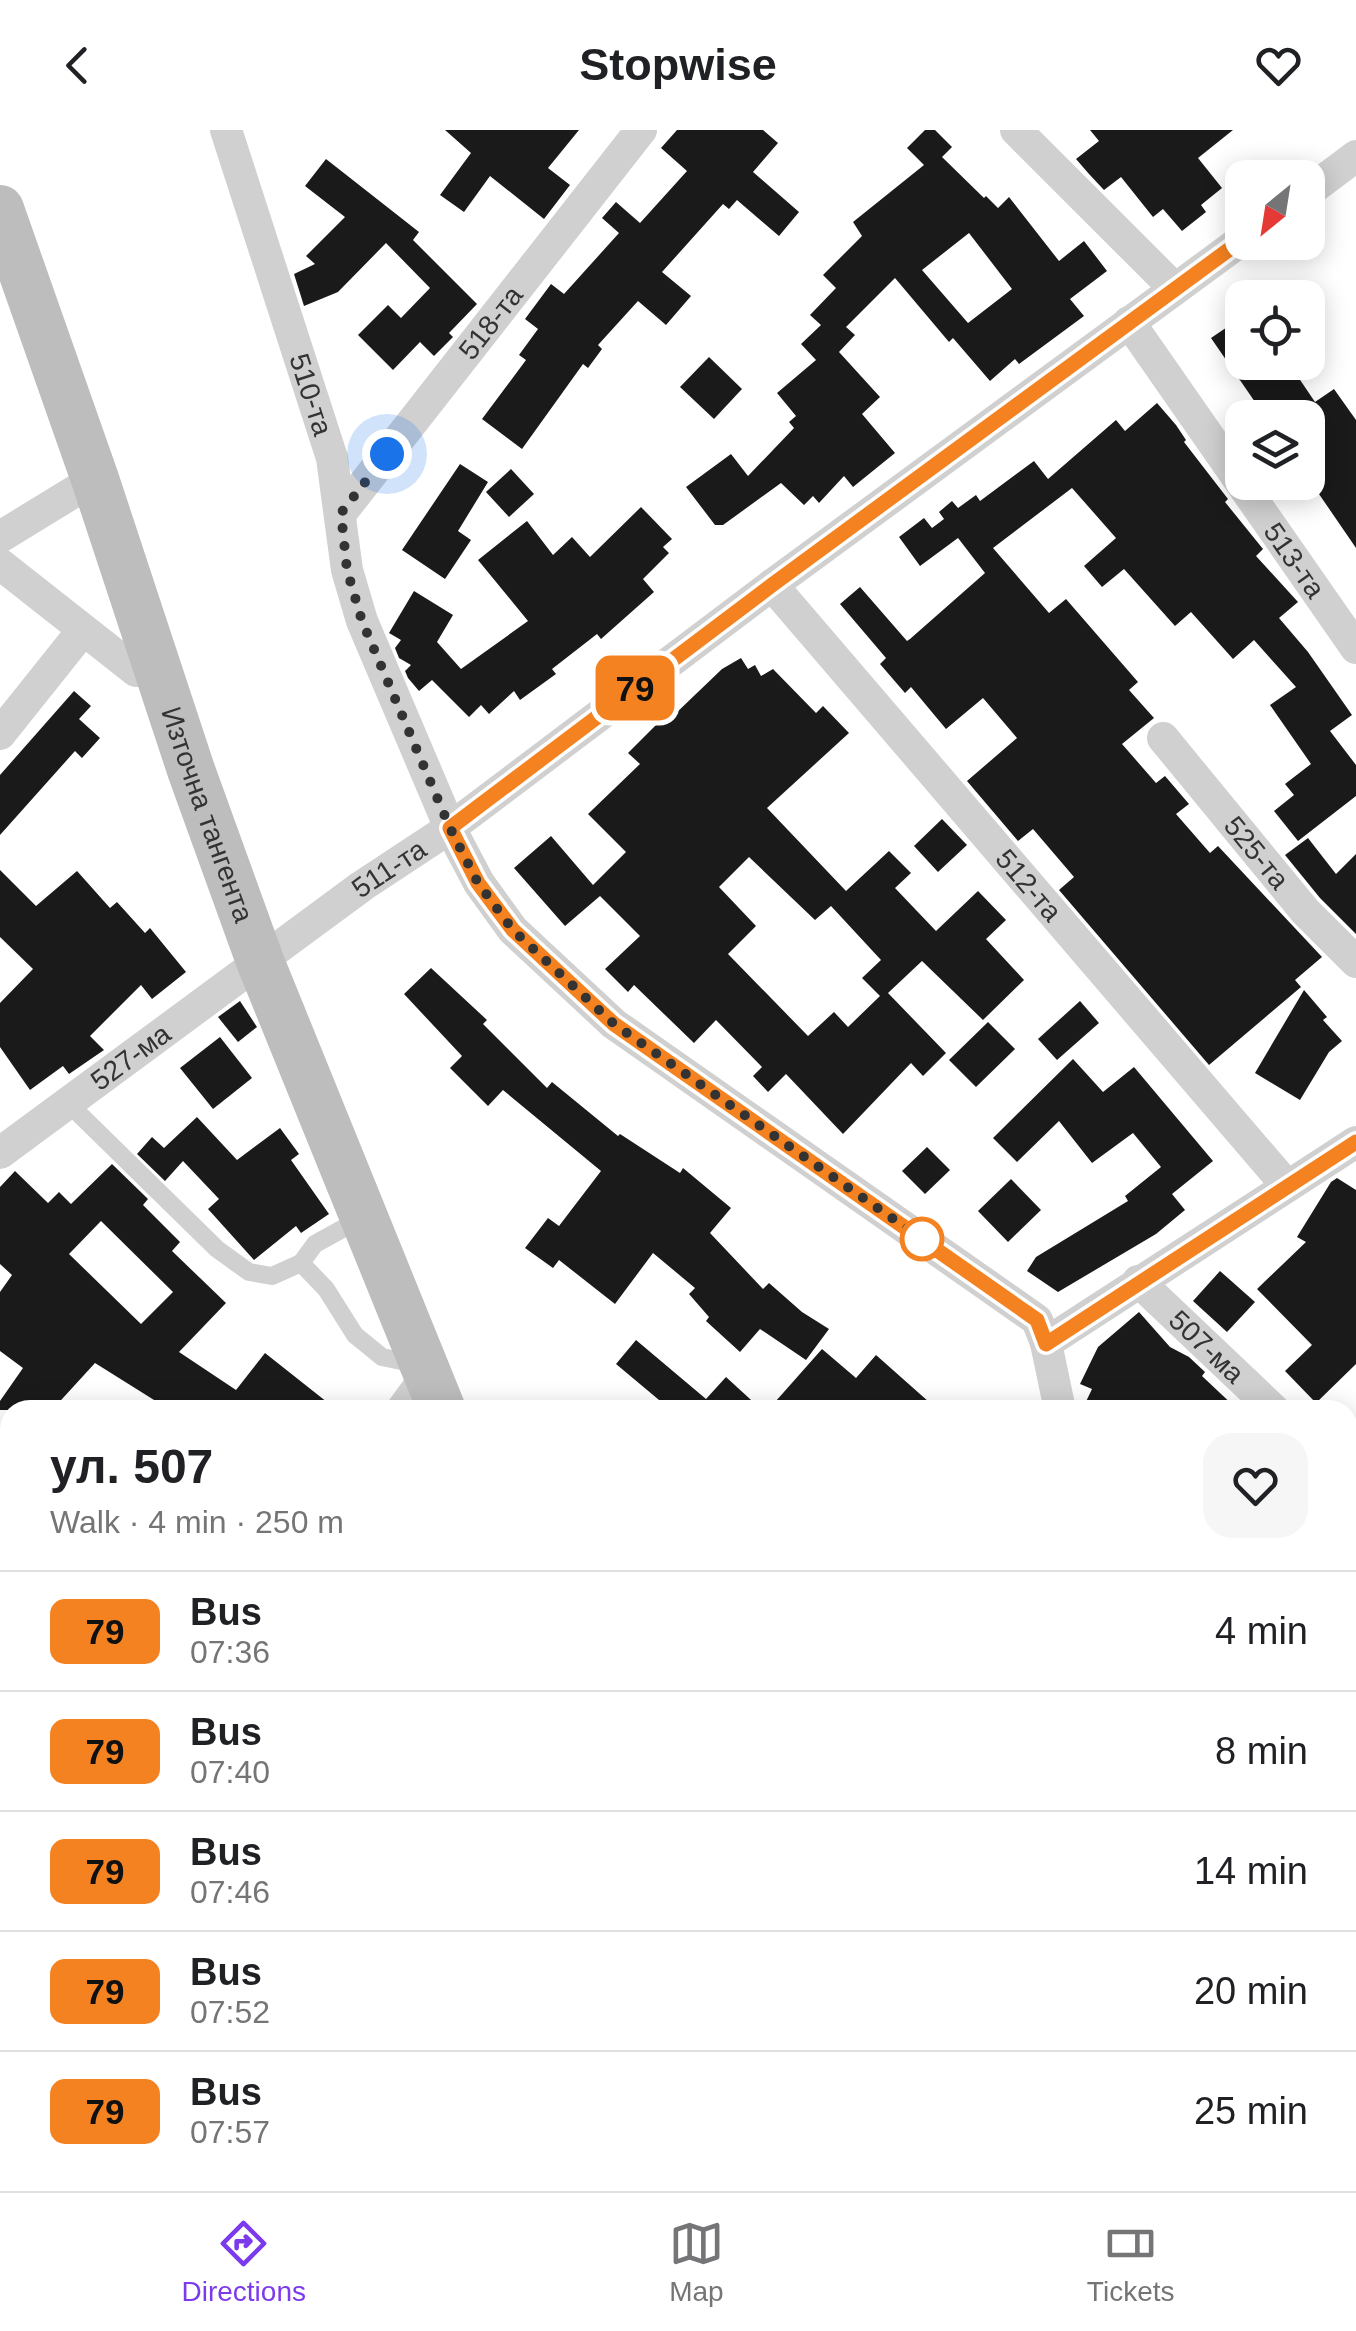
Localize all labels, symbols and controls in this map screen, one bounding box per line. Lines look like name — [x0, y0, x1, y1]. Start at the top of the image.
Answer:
icon: back — [50, 38, 105, 93]
icon: heart — [1251, 38, 1306, 93]
text: Stopwise — [579, 39, 777, 90]
north arrow — [1225, 160, 1325, 260]
map controls — [1225, 160, 1325, 500]
street label: 518-та — [452, 280, 529, 365]
button: locate — [1225, 280, 1325, 380]
street label: 510-та — [283, 350, 339, 440]
button: layers — [1225, 400, 1325, 500]
your location — [362, 429, 412, 479]
street label: 513-та — [1258, 517, 1331, 604]
line badge: 79 — [590, 656, 680, 720]
text: 79 — [616, 669, 654, 708]
street label: Източна тангента — [155, 703, 260, 927]
street label: 525-та — [1218, 810, 1295, 895]
street label: 511-та — [346, 833, 432, 904]
street label: 512-та — [989, 843, 1068, 928]
street label: 527-ма — [85, 1018, 177, 1097]
unlabelled marker — [901, 1218, 943, 1260]
street label: 507-ма — [1163, 1304, 1251, 1390]
button: heart — [1203, 1433, 1308, 1538]
text: ул. 507 — [50, 1440, 213, 1493]
text: Walk · 4 min · 250 m — [50, 1504, 344, 1540]
text: Bus — [190, 1591, 262, 1633]
text: 4 min — [1215, 1610, 1308, 1652]
text: 79 — [86, 1612, 124, 1651]
text: 07:36 — [190, 1634, 270, 1670]
text: Bus — [190, 1711, 262, 1753]
text: 8 min — [1215, 1730, 1308, 1772]
text: 79 — [86, 1732, 124, 1771]
text: 07:40 — [190, 1754, 270, 1790]
text: Bus — [190, 1831, 262, 1873]
text: 14 min — [1194, 1850, 1308, 1892]
text: 79 — [86, 1852, 124, 1891]
text: 07:46 — [190, 1874, 270, 1910]
text: Bus — [190, 1951, 262, 1993]
text: 20 min — [1194, 1970, 1308, 2012]
text: 79 — [86, 1972, 124, 2011]
text: 07:52 — [190, 1994, 270, 2030]
text: Bus — [190, 2071, 262, 2113]
text: 25 min — [1194, 2090, 1308, 2132]
text: 79 — [86, 2092, 124, 2131]
text: 07:57 — [190, 2114, 270, 2150]
tab: Directions — [181, 2216, 306, 2308]
tab: Map — [669, 2216, 724, 2308]
tab: Tickets — [1087, 2216, 1175, 2308]

